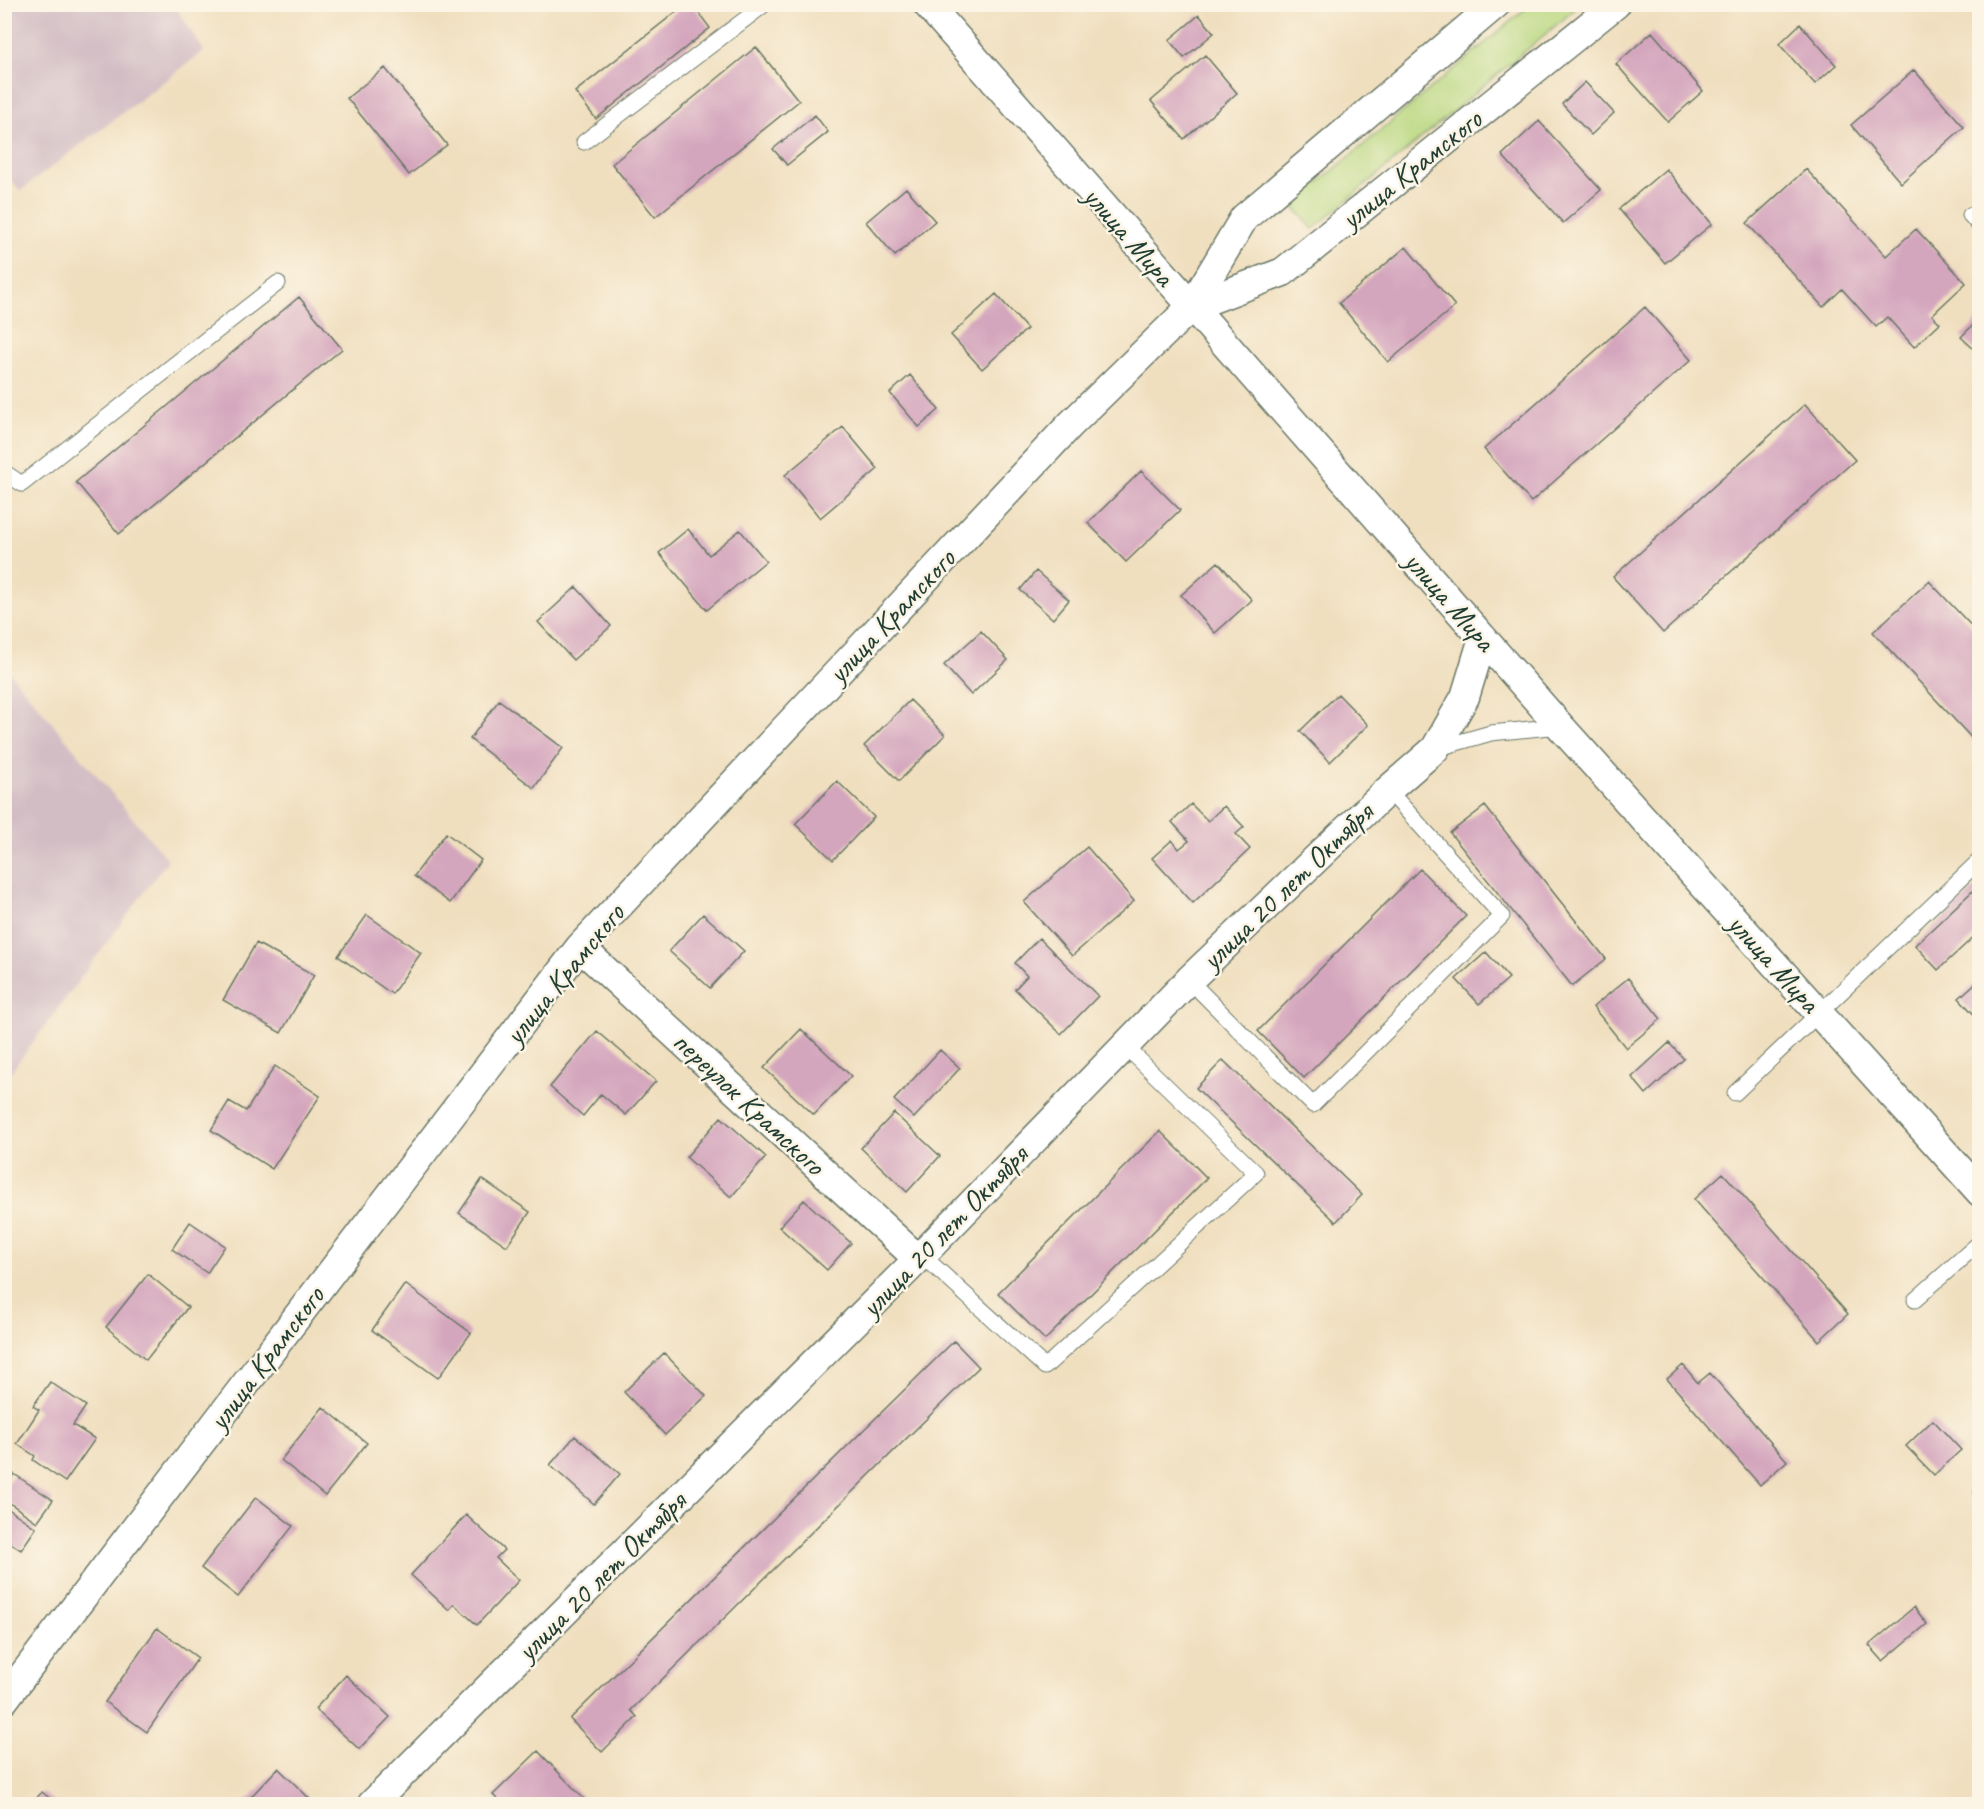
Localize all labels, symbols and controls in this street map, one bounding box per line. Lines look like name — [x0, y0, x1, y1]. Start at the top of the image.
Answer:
street label: улица Крамского — [1331, 100, 1490, 239]
street label: улица Мира — [1074, 176, 1184, 295]
street label: улица Крамского — [817, 539, 964, 693]
street label: улица Мира — [1395, 541, 1505, 660]
street label: улица 20 лет Октября — [1191, 792, 1383, 979]
street label: улица Крамского — [494, 895, 633, 1054]
street label: улица Мира — [1718, 904, 1830, 1022]
street label: переулок Крамского — [665, 1023, 834, 1184]
street label: улица 20 лет Октября — [851, 1135, 1038, 1327]
street label: улица Крамского — [198, 1277, 333, 1439]
street label: улица 20 лет Октября — [506, 1481, 696, 1671]

